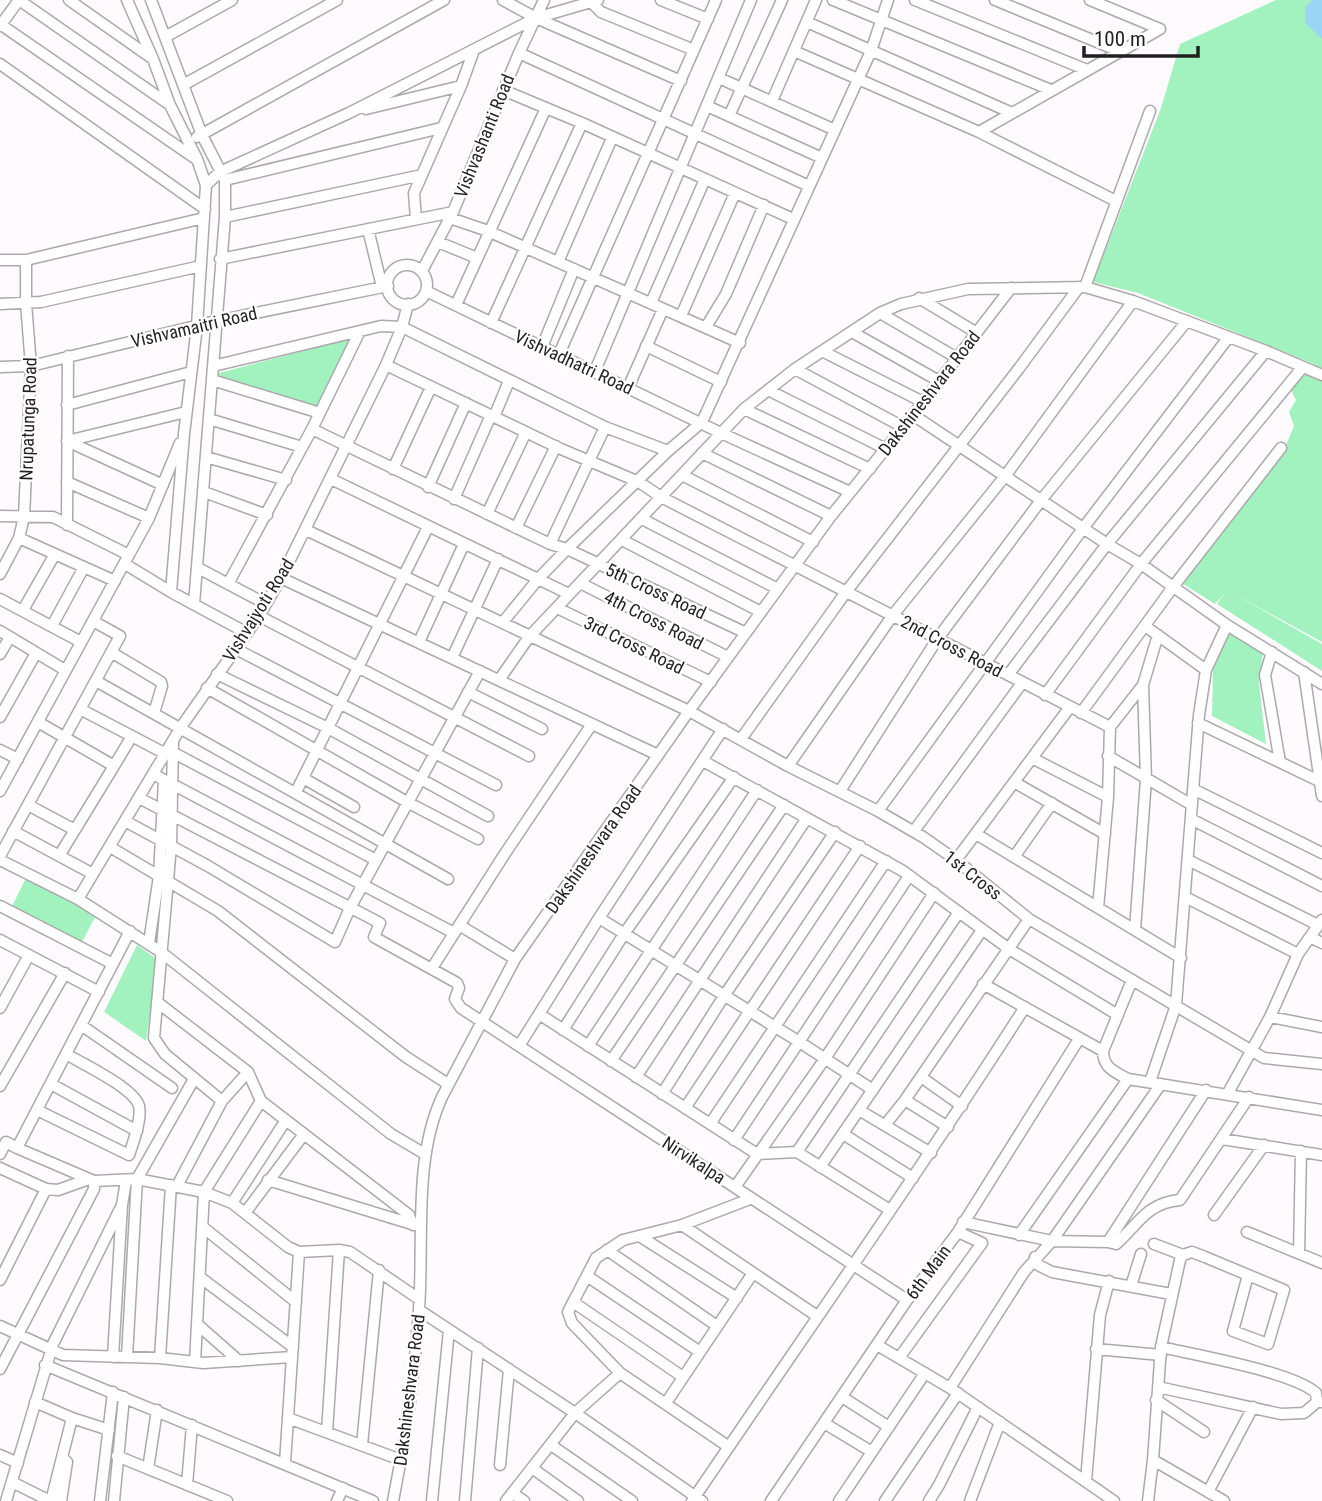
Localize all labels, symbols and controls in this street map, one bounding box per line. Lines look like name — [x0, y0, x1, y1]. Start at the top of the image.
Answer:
scale bar — [1084, 14, 1198, 58]
text: 100 m — [1094, 27, 1146, 51]
street label: Vishvashanti Road — [450, 71, 518, 201]
street label: Vishvamaitri Road — [129, 302, 259, 352]
street label: Vishvadhatri Road — [511, 325, 637, 399]
street label: Dakshineshvara Road — [874, 327, 984, 459]
street label: Nrupatunga Road — [15, 357, 41, 481]
street label: Vishvajyoti Road — [218, 555, 298, 665]
street label: 5th Cross Road — [602, 559, 710, 623]
street label: 4th Cross Road — [601, 586, 707, 654]
street label: 2nd Cross Road — [898, 610, 1006, 682]
street label: 3rd Cross Road — [581, 612, 687, 678]
street label: Dakshineshvara Road — [541, 781, 645, 917]
street label: 1st Cross — [940, 846, 1006, 904]
street label: Nirvikalpa — [658, 1132, 730, 1188]
street label: 6th Main — [901, 1241, 955, 1303]
street label: Dakshineshvara Road — [389, 1313, 429, 1467]

